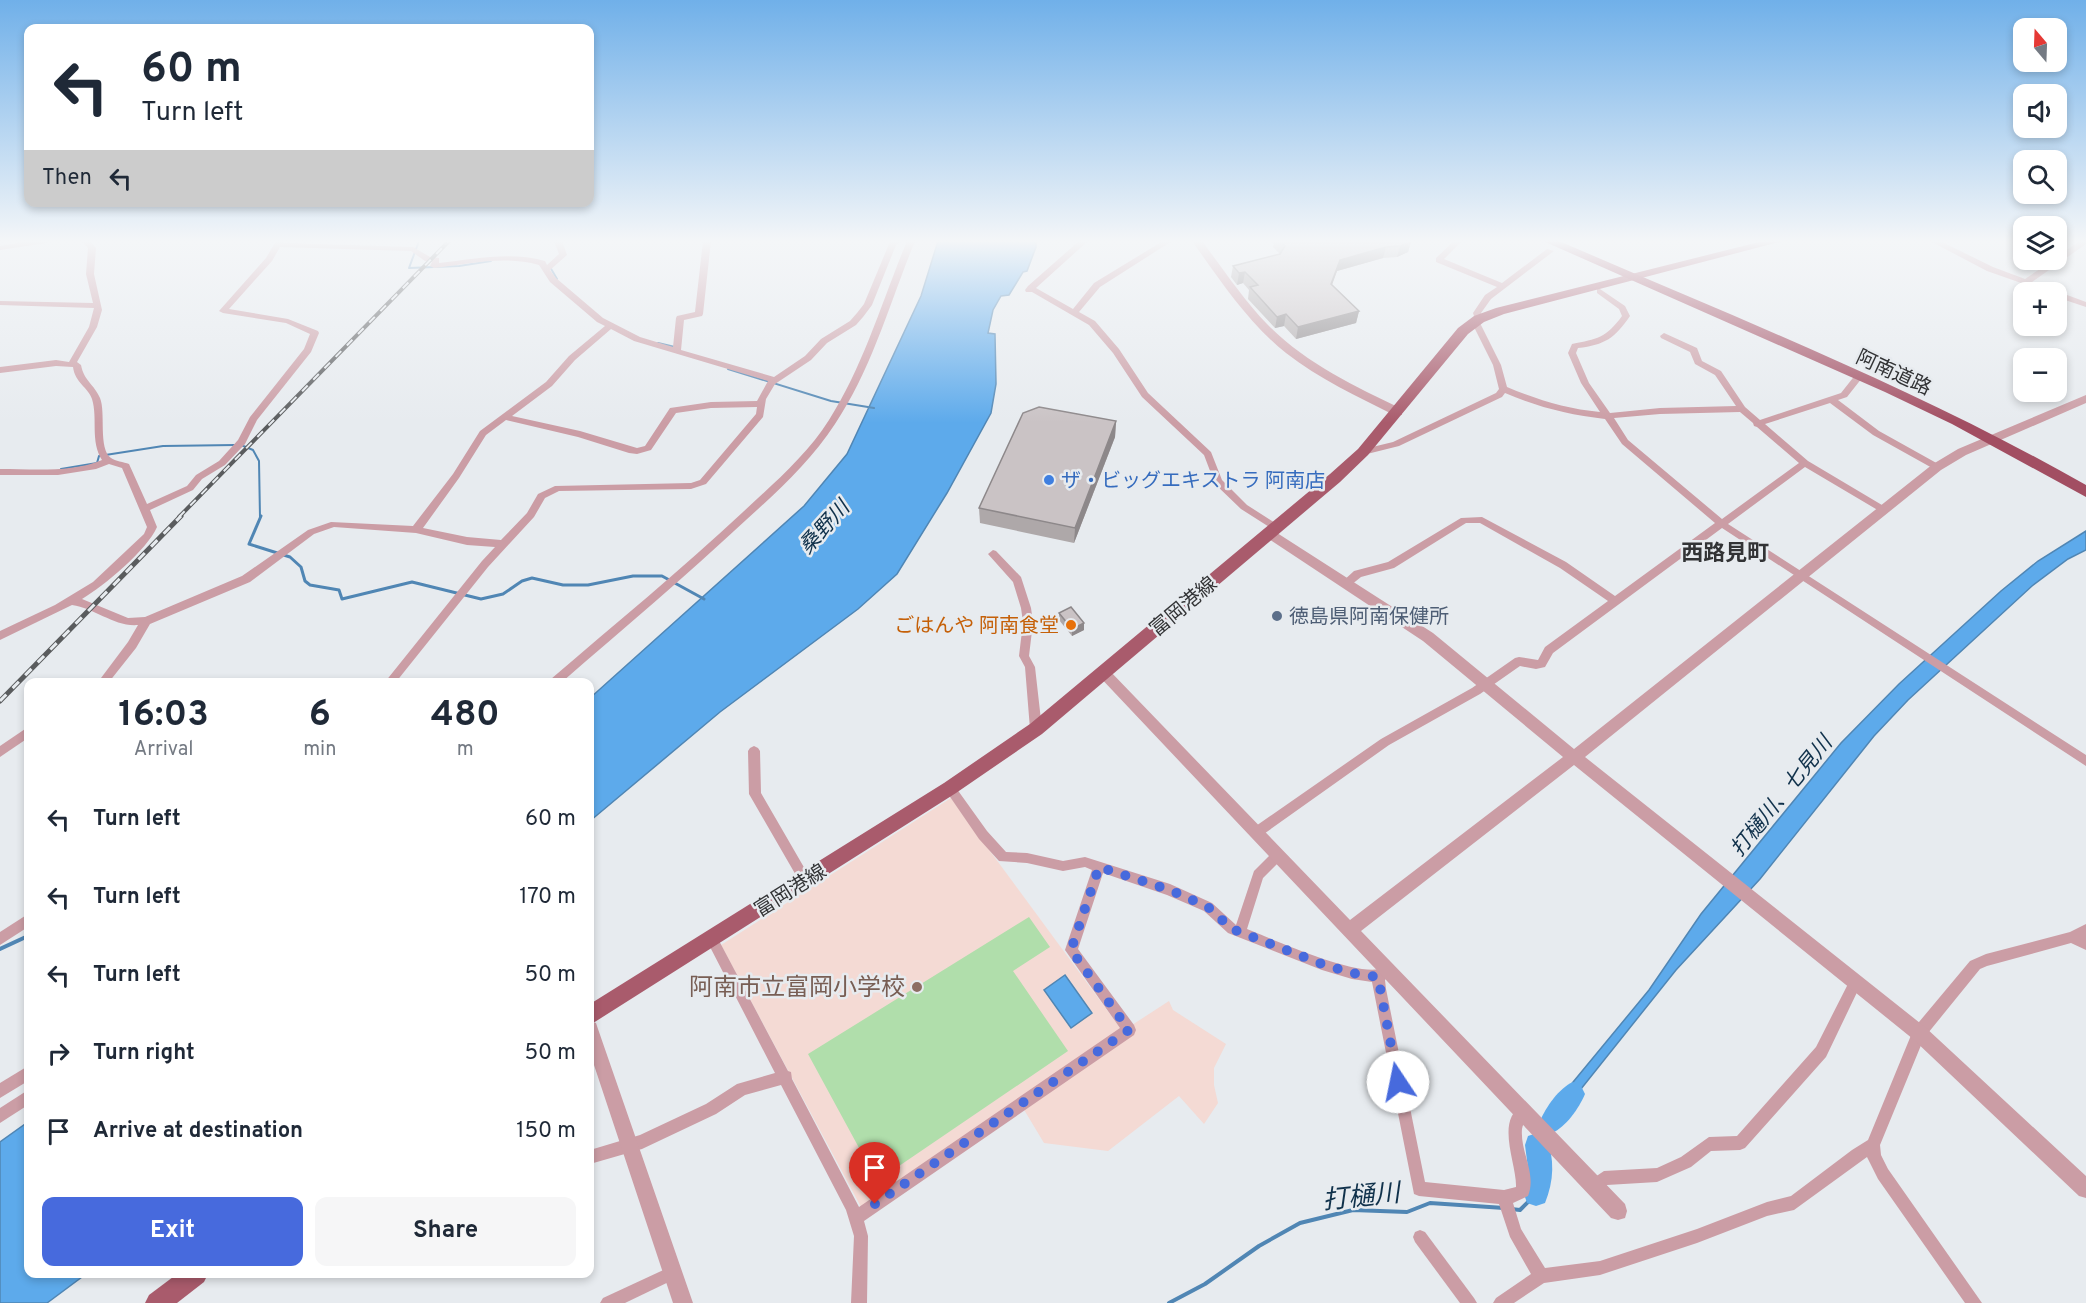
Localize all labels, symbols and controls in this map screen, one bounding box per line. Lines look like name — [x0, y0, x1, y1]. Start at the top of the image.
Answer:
north arrow — [2013, 18, 2067, 72]
map controls — [2013, 18, 2067, 402]
text: 60 m — [141, 44, 242, 97]
icon: left — [42, 48, 120, 126]
button: sound — [2013, 84, 2067, 138]
text: Turn left — [141, 96, 243, 130]
button: search — [2013, 150, 2067, 204]
icon: left — [104, 162, 137, 195]
text: Then — [42, 165, 92, 192]
button: layers — [2013, 216, 2067, 270]
button: + — [2013, 282, 2067, 336]
street label: 阿南道路 — [1851, 345, 1935, 402]
button: − — [2013, 348, 2067, 402]
place label: ザ・ビッグエキストラ 阿南店 — [1061, 469, 1325, 495]
marker: ザ・ビッグエキストラ 阿南店 — [1042, 473, 1056, 487]
water label: 桑野川 — [794, 494, 858, 560]
district label: 西路見町 — [1681, 541, 1769, 568]
street label: 富岡港線 — [1145, 572, 1223, 643]
place label: 徳島県阿南保健所 — [1289, 605, 1449, 631]
marker: 徳島県阿南保健所 — [1270, 609, 1284, 623]
place label: ごはんや 阿南食堂 — [894, 614, 1059, 640]
marker: ごはんや 阿南食堂 — [1064, 618, 1078, 632]
text: 16:03 — [118, 693, 209, 739]
text: 6 — [309, 693, 331, 739]
text: 480 — [431, 693, 500, 739]
water label: 打樋川、七見川 — [1725, 730, 1840, 863]
text: Arrival — [134, 737, 193, 763]
text: min — [303, 737, 336, 763]
text: m — [457, 737, 474, 763]
icon: left — [42, 803, 75, 836]
text: Turn left — [93, 806, 181, 833]
text: 60 m — [525, 806, 576, 833]
street label: 富岡港線 — [750, 859, 832, 924]
icon: left — [42, 881, 75, 914]
text: Turn left — [93, 884, 181, 911]
text: 170 m — [519, 884, 576, 911]
icon: left — [42, 959, 75, 992]
text: Turn left — [93, 962, 181, 989]
text: 50 m — [524, 962, 576, 989]
place label: 阿南市立富岡小学校 — [689, 974, 905, 1004]
marker: 阿南市立富岡小学校 — [910, 980, 924, 994]
icon: right — [42, 1037, 75, 1070]
text: Turn right — [93, 1040, 195, 1067]
text: 50 m — [524, 1040, 576, 1067]
position arrow — [1366, 1050, 1430, 1114]
icon: arrive — [42, 1115, 75, 1148]
text: Arrive at destination — [93, 1118, 303, 1145]
text: 150 m — [516, 1118, 576, 1145]
pin — [849, 1142, 900, 1204]
icon: arrive — [858, 1151, 891, 1184]
water label: 打樋川 — [1321, 1178, 1405, 1219]
button: Exit — [42, 1197, 303, 1266]
button: Share — [315, 1197, 576, 1266]

